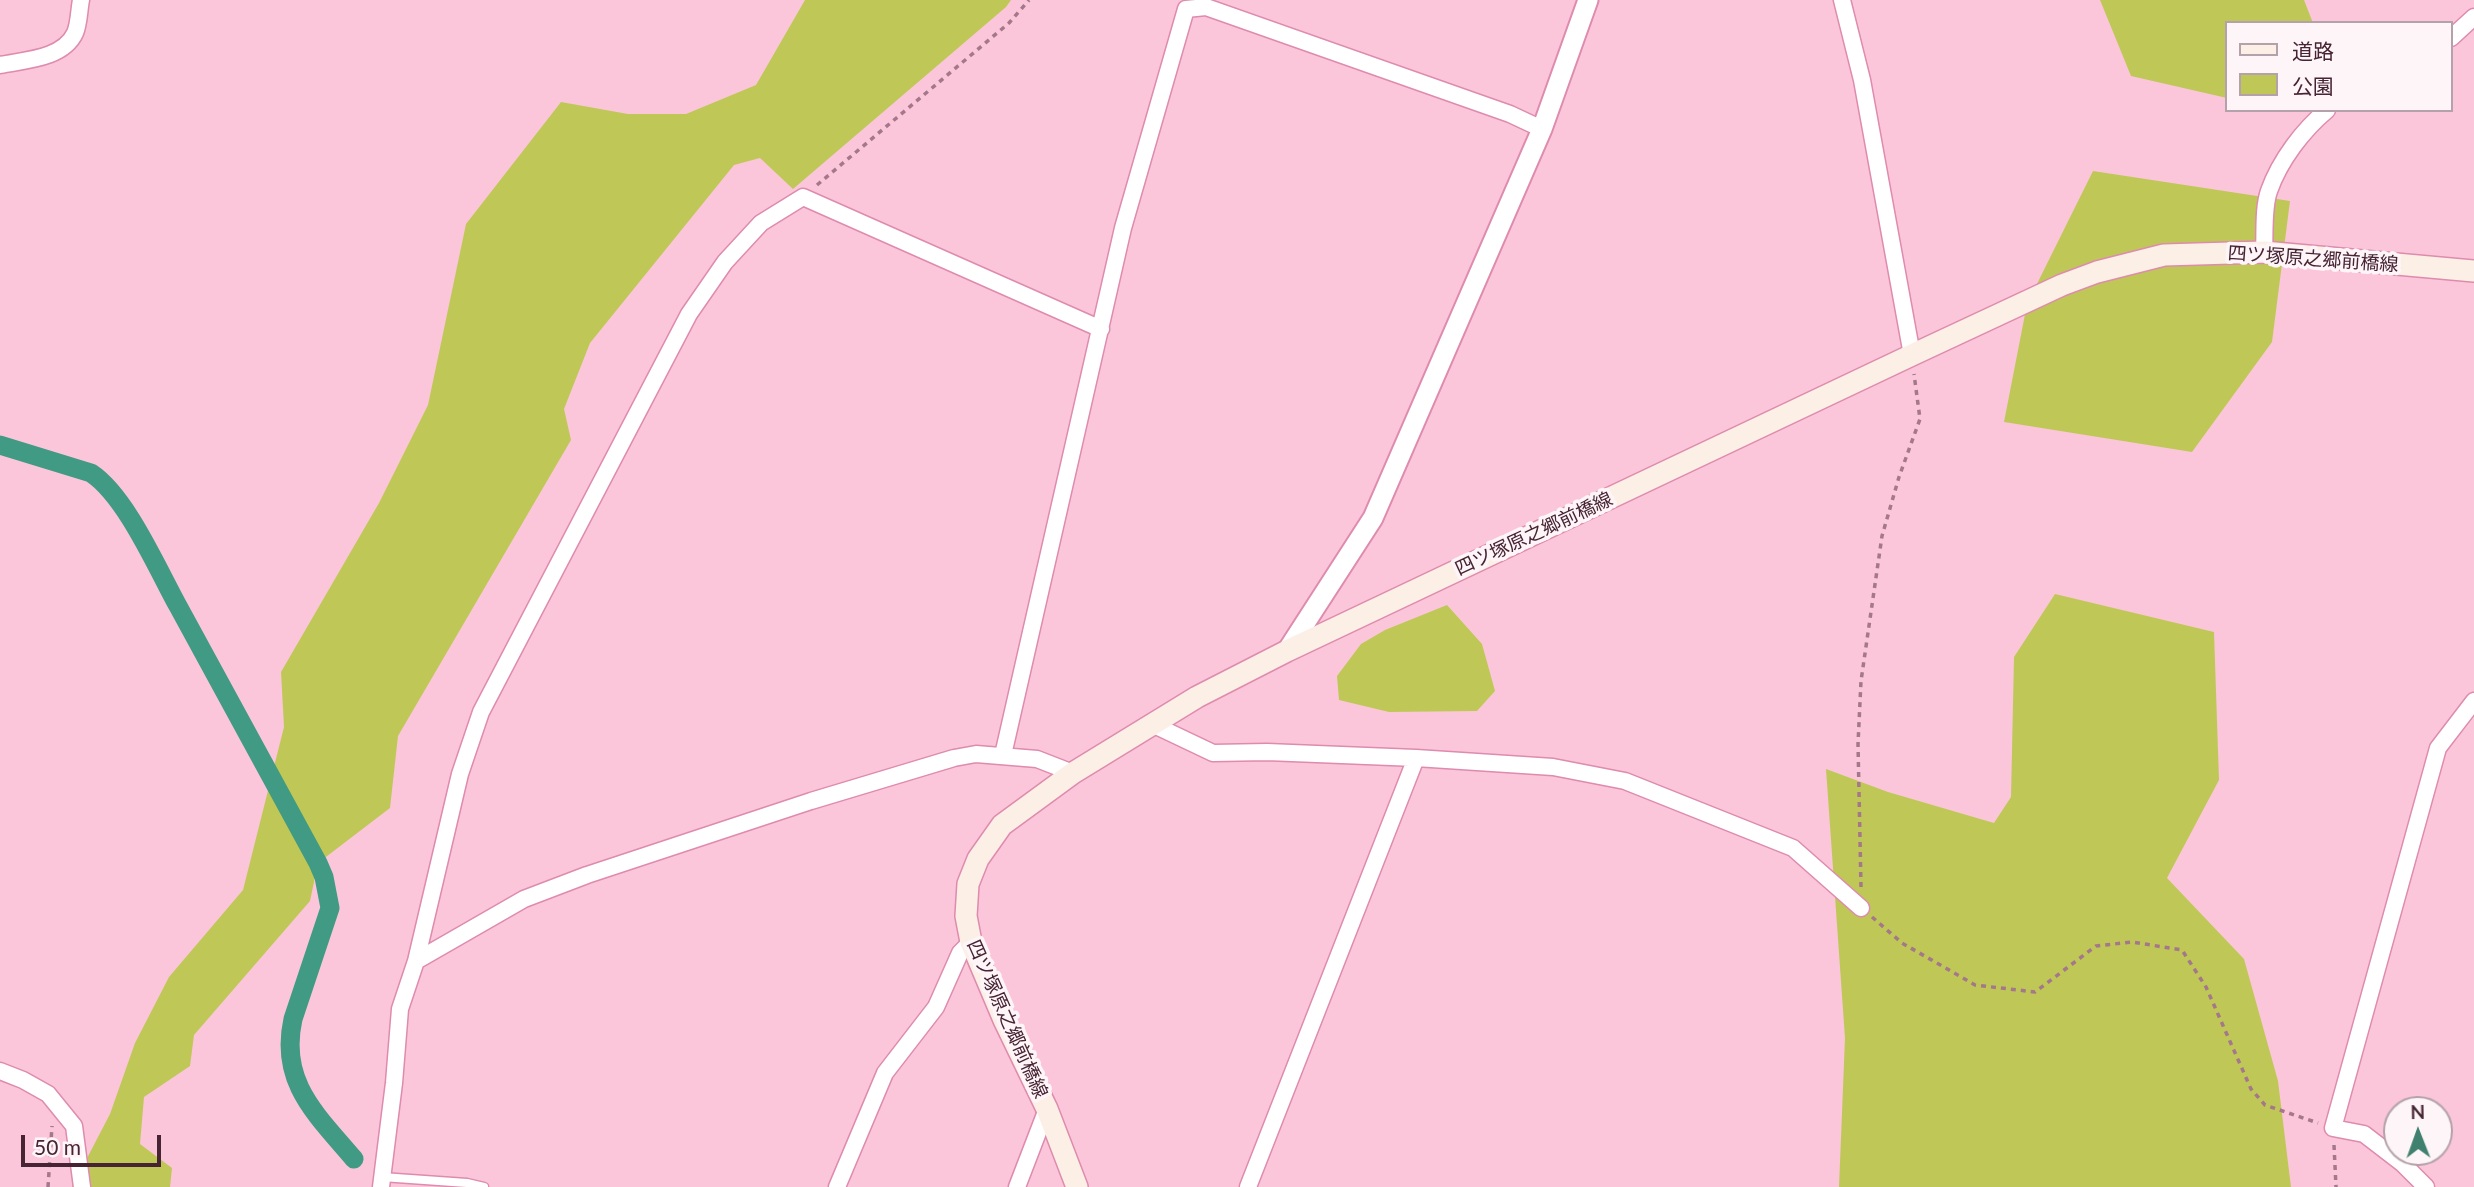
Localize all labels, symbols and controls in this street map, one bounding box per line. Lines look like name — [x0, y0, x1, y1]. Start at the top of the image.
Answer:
legend — [2226, 21, 2453, 112]
text: 道路 — [2292, 38, 2334, 63]
text: 公園 — [2292, 73, 2334, 98]
street label: 四ツ塚原之郷前橋線 — [2227, 242, 2399, 276]
street label: 四ツ塚原之郷前橋線 — [1452, 488, 1616, 580]
street label: 四ツ塚原之郷前橋線 — [962, 936, 1052, 1102]
north arrow — [2383, 1096, 2453, 1166]
text: N — [2410, 1100, 2425, 1123]
scale bar — [24, 1120, 164, 1164]
text: 50 m — [34, 1134, 81, 1159]

